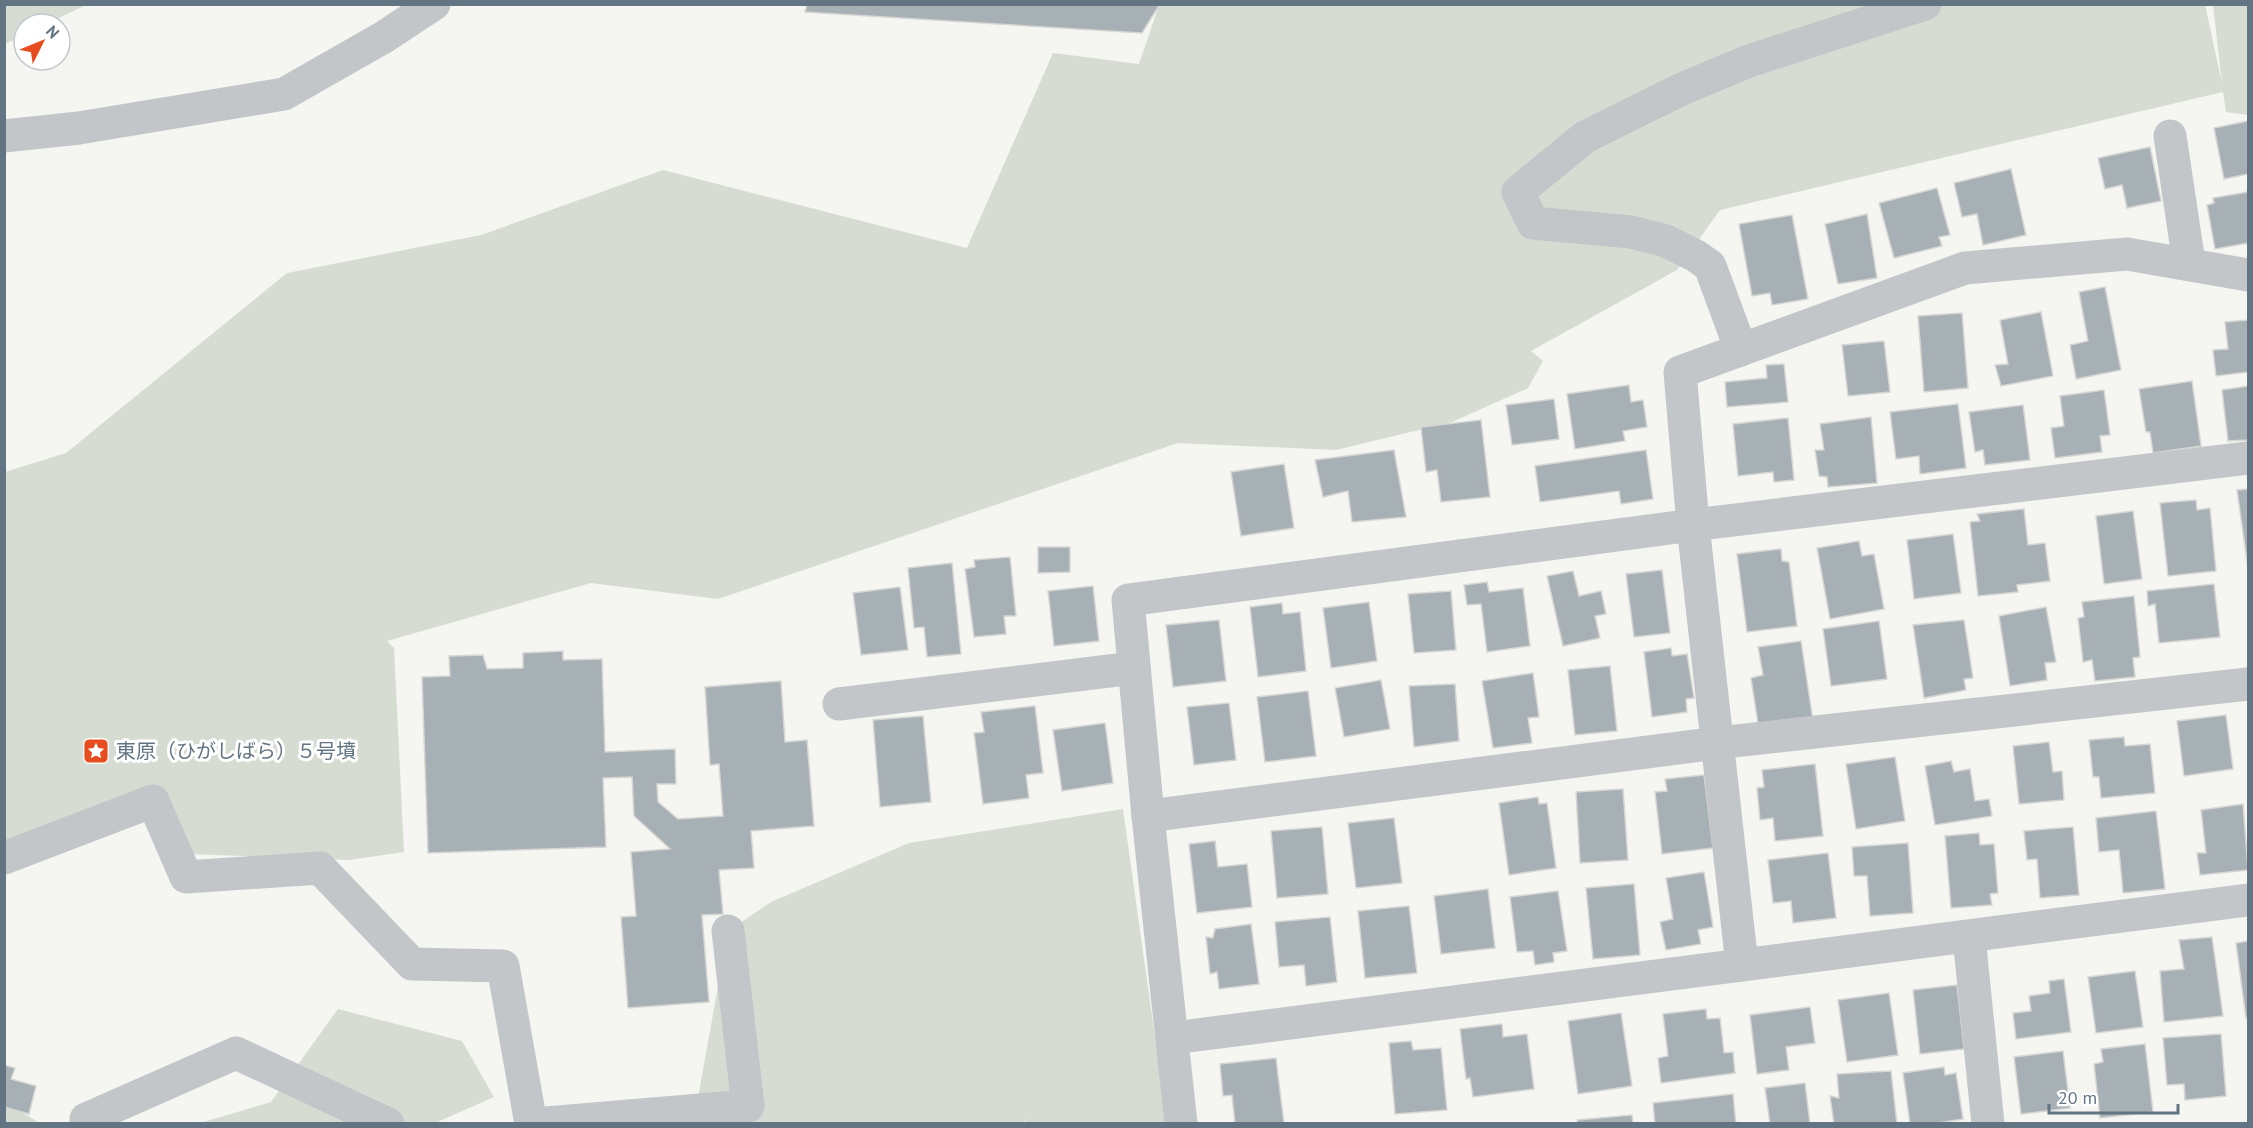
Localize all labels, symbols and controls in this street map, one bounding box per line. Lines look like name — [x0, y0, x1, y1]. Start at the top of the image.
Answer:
north arrow — [12, 12, 72, 72]
text: N — [42, 21, 64, 42]
place icon: 東原（ひがしばら）５号墳 — [81, 736, 111, 766]
place label: 東原（ひがしばら）５号墳 — [116, 738, 356, 764]
scale bar — [2049, 1077, 2178, 1115]
text: 20 m — [2058, 1086, 2097, 1109]

